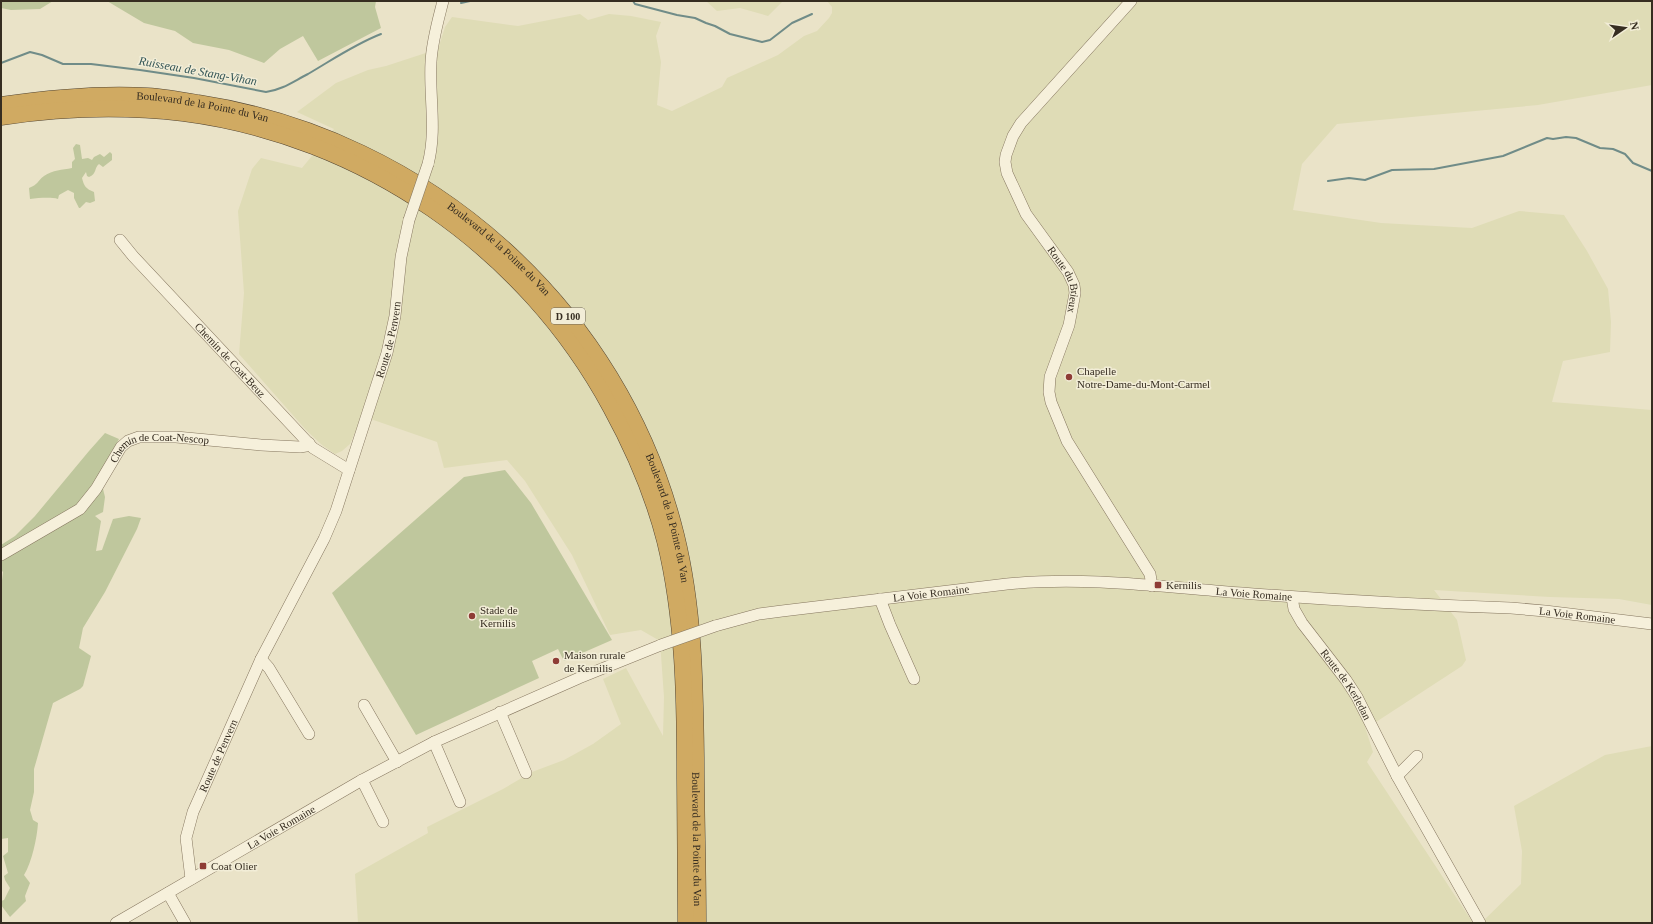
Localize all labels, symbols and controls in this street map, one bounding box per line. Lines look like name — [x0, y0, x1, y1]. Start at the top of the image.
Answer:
north arrow — [1605, 8, 1645, 48]
text: N — [1628, 21, 1641, 31]
water label: Ruisseau de Stang-Vihan — [137, 54, 258, 88]
street label: Boulevard de la Pointe du Van — [136, 89, 270, 124]
street label: Boulevard de la Pointe du Van — [445, 200, 553, 298]
street label: Route du Brieux — [1045, 244, 1081, 314]
street label: Route de Penvern — [373, 300, 402, 379]
road number: D 100 — [551, 308, 585, 324]
street label: Chemin de Coat-Beuz — [193, 320, 268, 400]
place label: Chapelle Notre-Dame-du-Mont-Carmel — [1077, 365, 1210, 390]
marker: Chapelle Notre-Dame-du-Mont-Carmel — [1064, 372, 1074, 382]
street label: Chemin de Coat-Nescop — [107, 431, 210, 465]
street label: Boulevard de la Pointe du Van — [644, 452, 691, 584]
place label: Kernilis — [1166, 579, 1201, 591]
marker: Kernilis — [1153, 580, 1163, 590]
street label: La Voie Romaine — [892, 583, 970, 604]
street label: La Voie Romaine — [1215, 585, 1293, 603]
place label: Stade de Kernilis — [480, 604, 518, 629]
street label: La Voie Romaine — [1539, 605, 1616, 626]
marker: Stade de Kernilis — [467, 611, 477, 621]
street label: Route de Kerledan — [1318, 647, 1374, 722]
place label: Maison rurale de Kernilis — [564, 649, 626, 674]
marker: Maison rurale de Kernilis — [551, 656, 561, 666]
street label: Route de Penvern — [197, 717, 240, 794]
street label: Boulevard de la Pointe du Van — [690, 772, 704, 907]
street label: La Voie Romaine — [245, 803, 317, 851]
place label: Coat Olier — [211, 860, 257, 872]
marker: Coat Olier — [198, 861, 208, 871]

